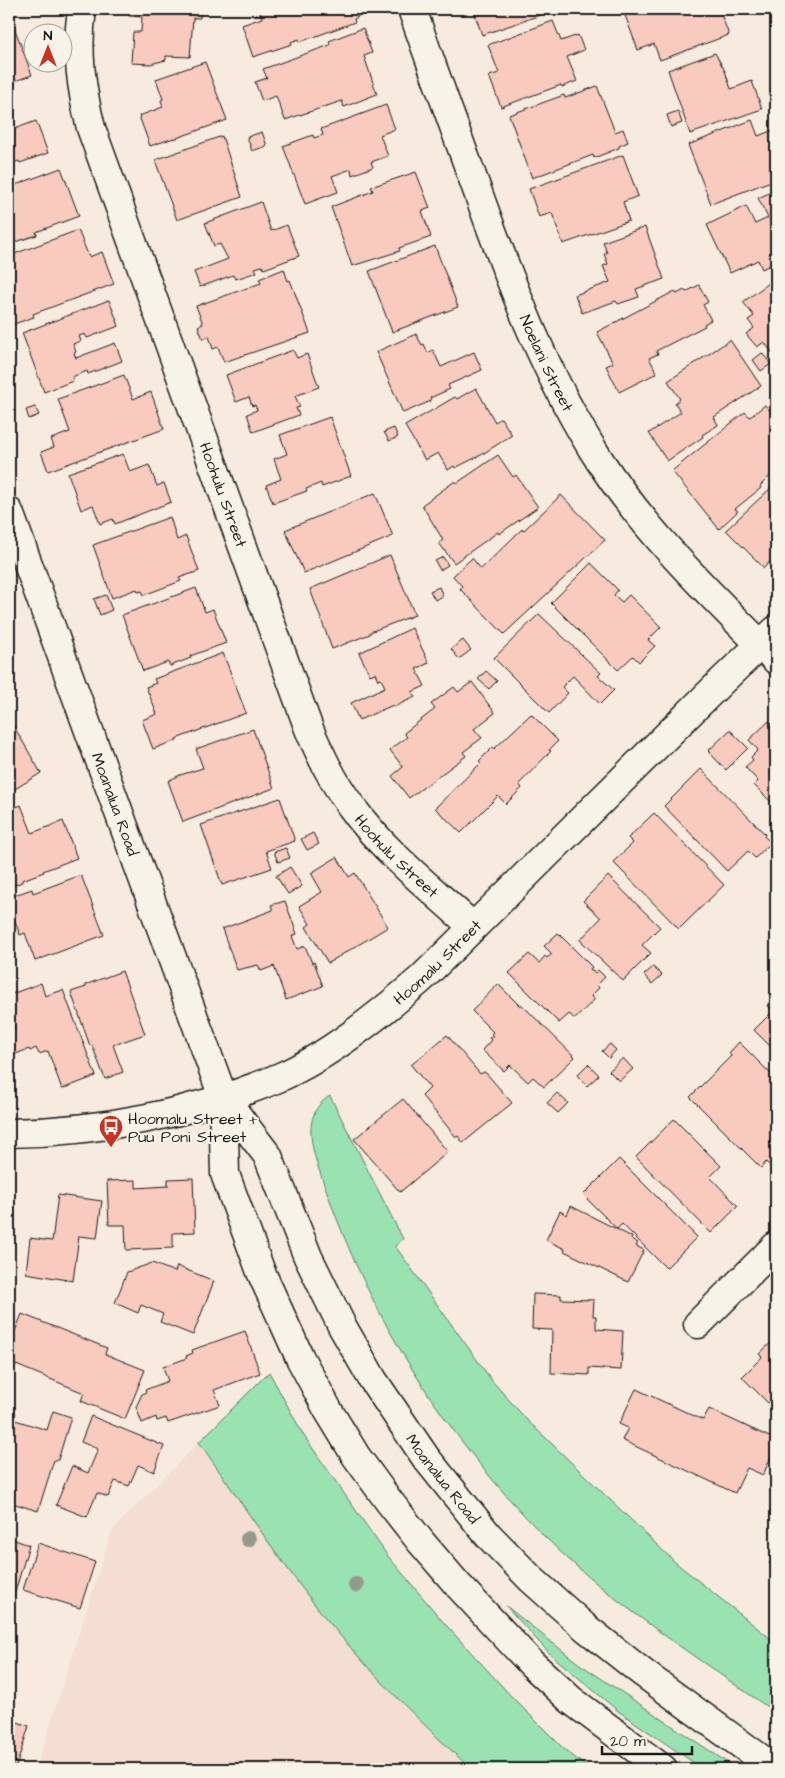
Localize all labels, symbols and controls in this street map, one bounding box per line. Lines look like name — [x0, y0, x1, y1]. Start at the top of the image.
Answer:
north arrow — [22, 22, 72, 72]
text: N — [44, 26, 53, 46]
street label: Noelani Street — [514, 312, 579, 416]
street label: Hoohulu Street — [194, 439, 252, 551]
street label: Moanalua Road — [86, 750, 144, 859]
street label: Hoohulu Street — [349, 810, 443, 903]
street label: Hoomalu Street — [389, 915, 487, 1010]
place label: Hoomalu Street + Puu Poni Street — [128, 1108, 258, 1148]
bus stop icon: Hoomalu Street + Puu Poni Street — [98, 1114, 124, 1148]
street label: Moanalua Road — [401, 1430, 485, 1529]
scale bar — [602, 1723, 692, 1755]
text: 20 m — [610, 1731, 646, 1752]

